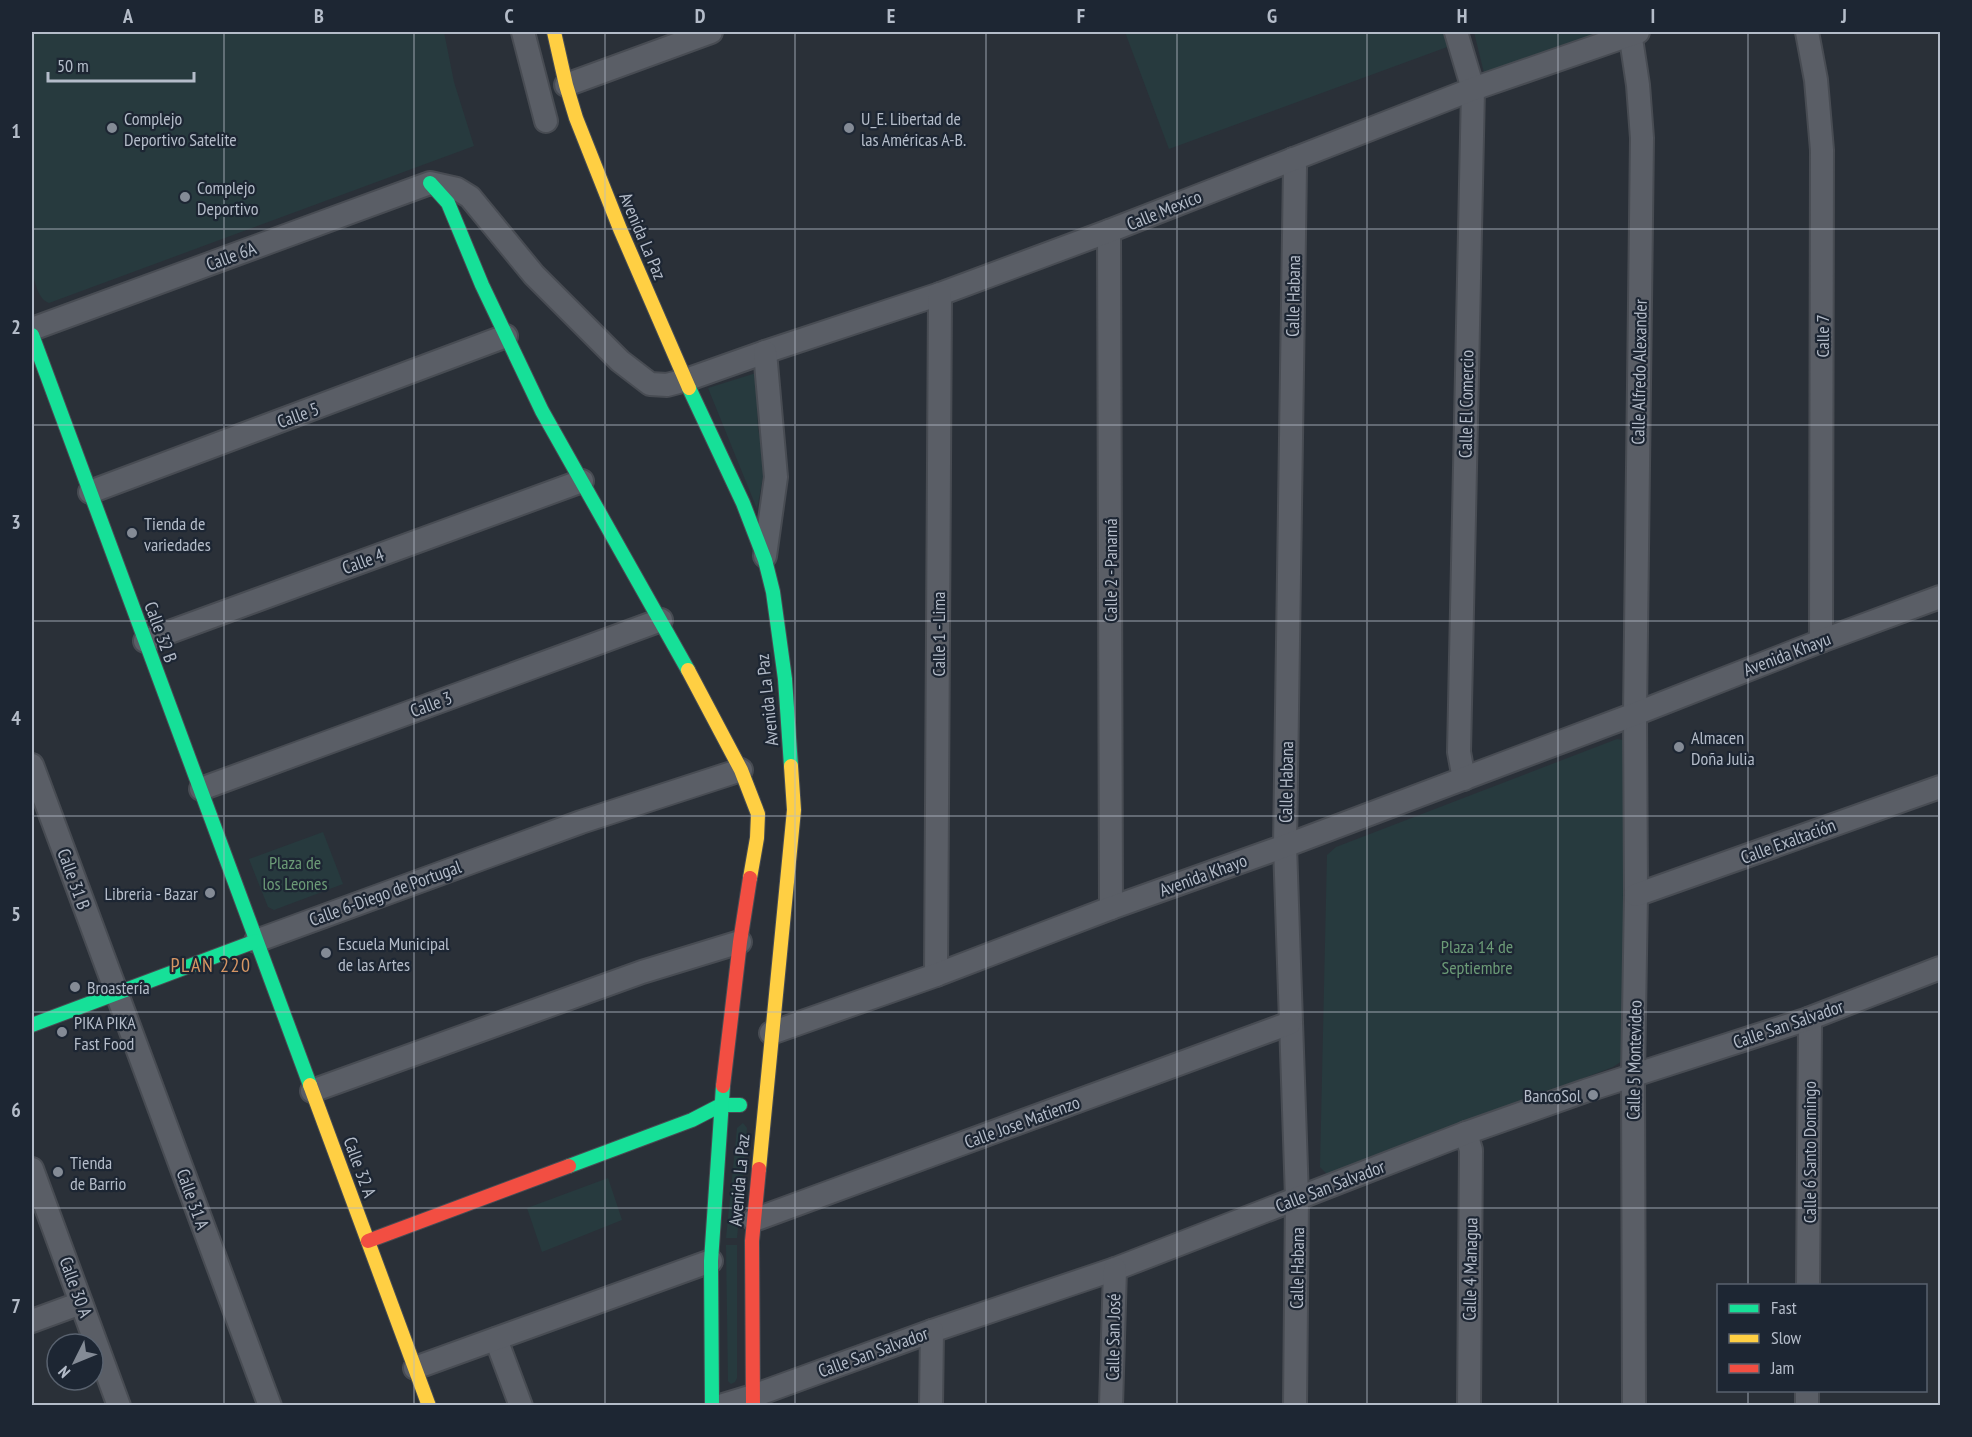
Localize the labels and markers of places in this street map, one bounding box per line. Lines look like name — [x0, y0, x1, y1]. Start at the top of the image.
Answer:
place label: Complejo Deportivo Satelite — [124, 107, 237, 151]
place label: U_E. Libertad de las Américas A-B. — [861, 107, 966, 151]
marker: Complejo Deportivo Satelite — [105, 121, 119, 135]
marker: U_E. Libertad de las Américas A-B. — [842, 121, 856, 135]
place label: Complejo Deportivo — [197, 176, 259, 220]
marker: Complejo Deportivo — [178, 190, 192, 204]
place label: Tienda de variedades — [144, 512, 211, 556]
marker: Tienda de variedades — [125, 526, 139, 540]
place label: Almacen Doña Julia — [1691, 726, 1755, 770]
marker: Almacen Doña Julia — [1672, 740, 1686, 754]
place label: Libreria - Bazar — [105, 882, 198, 905]
marker: Libreria - Bazar — [203, 886, 217, 900]
place label: Escuela Municipal de las Artes — [338, 932, 450, 976]
marker: Escuela Municipal de las Artes — [319, 946, 333, 960]
place label: Broastería — [87, 976, 150, 999]
marker: Broastería — [68, 980, 82, 994]
place label: PIKA PIKA Fast Food — [74, 1011, 136, 1055]
marker: PIKA PIKA Fast Food — [55, 1025, 69, 1039]
place label: BancoSol — [1524, 1084, 1582, 1107]
marker: BancoSol — [1586, 1088, 1600, 1102]
place label: Tienda de Barrio — [70, 1151, 126, 1195]
marker: Tienda de Barrio — [51, 1165, 65, 1179]

